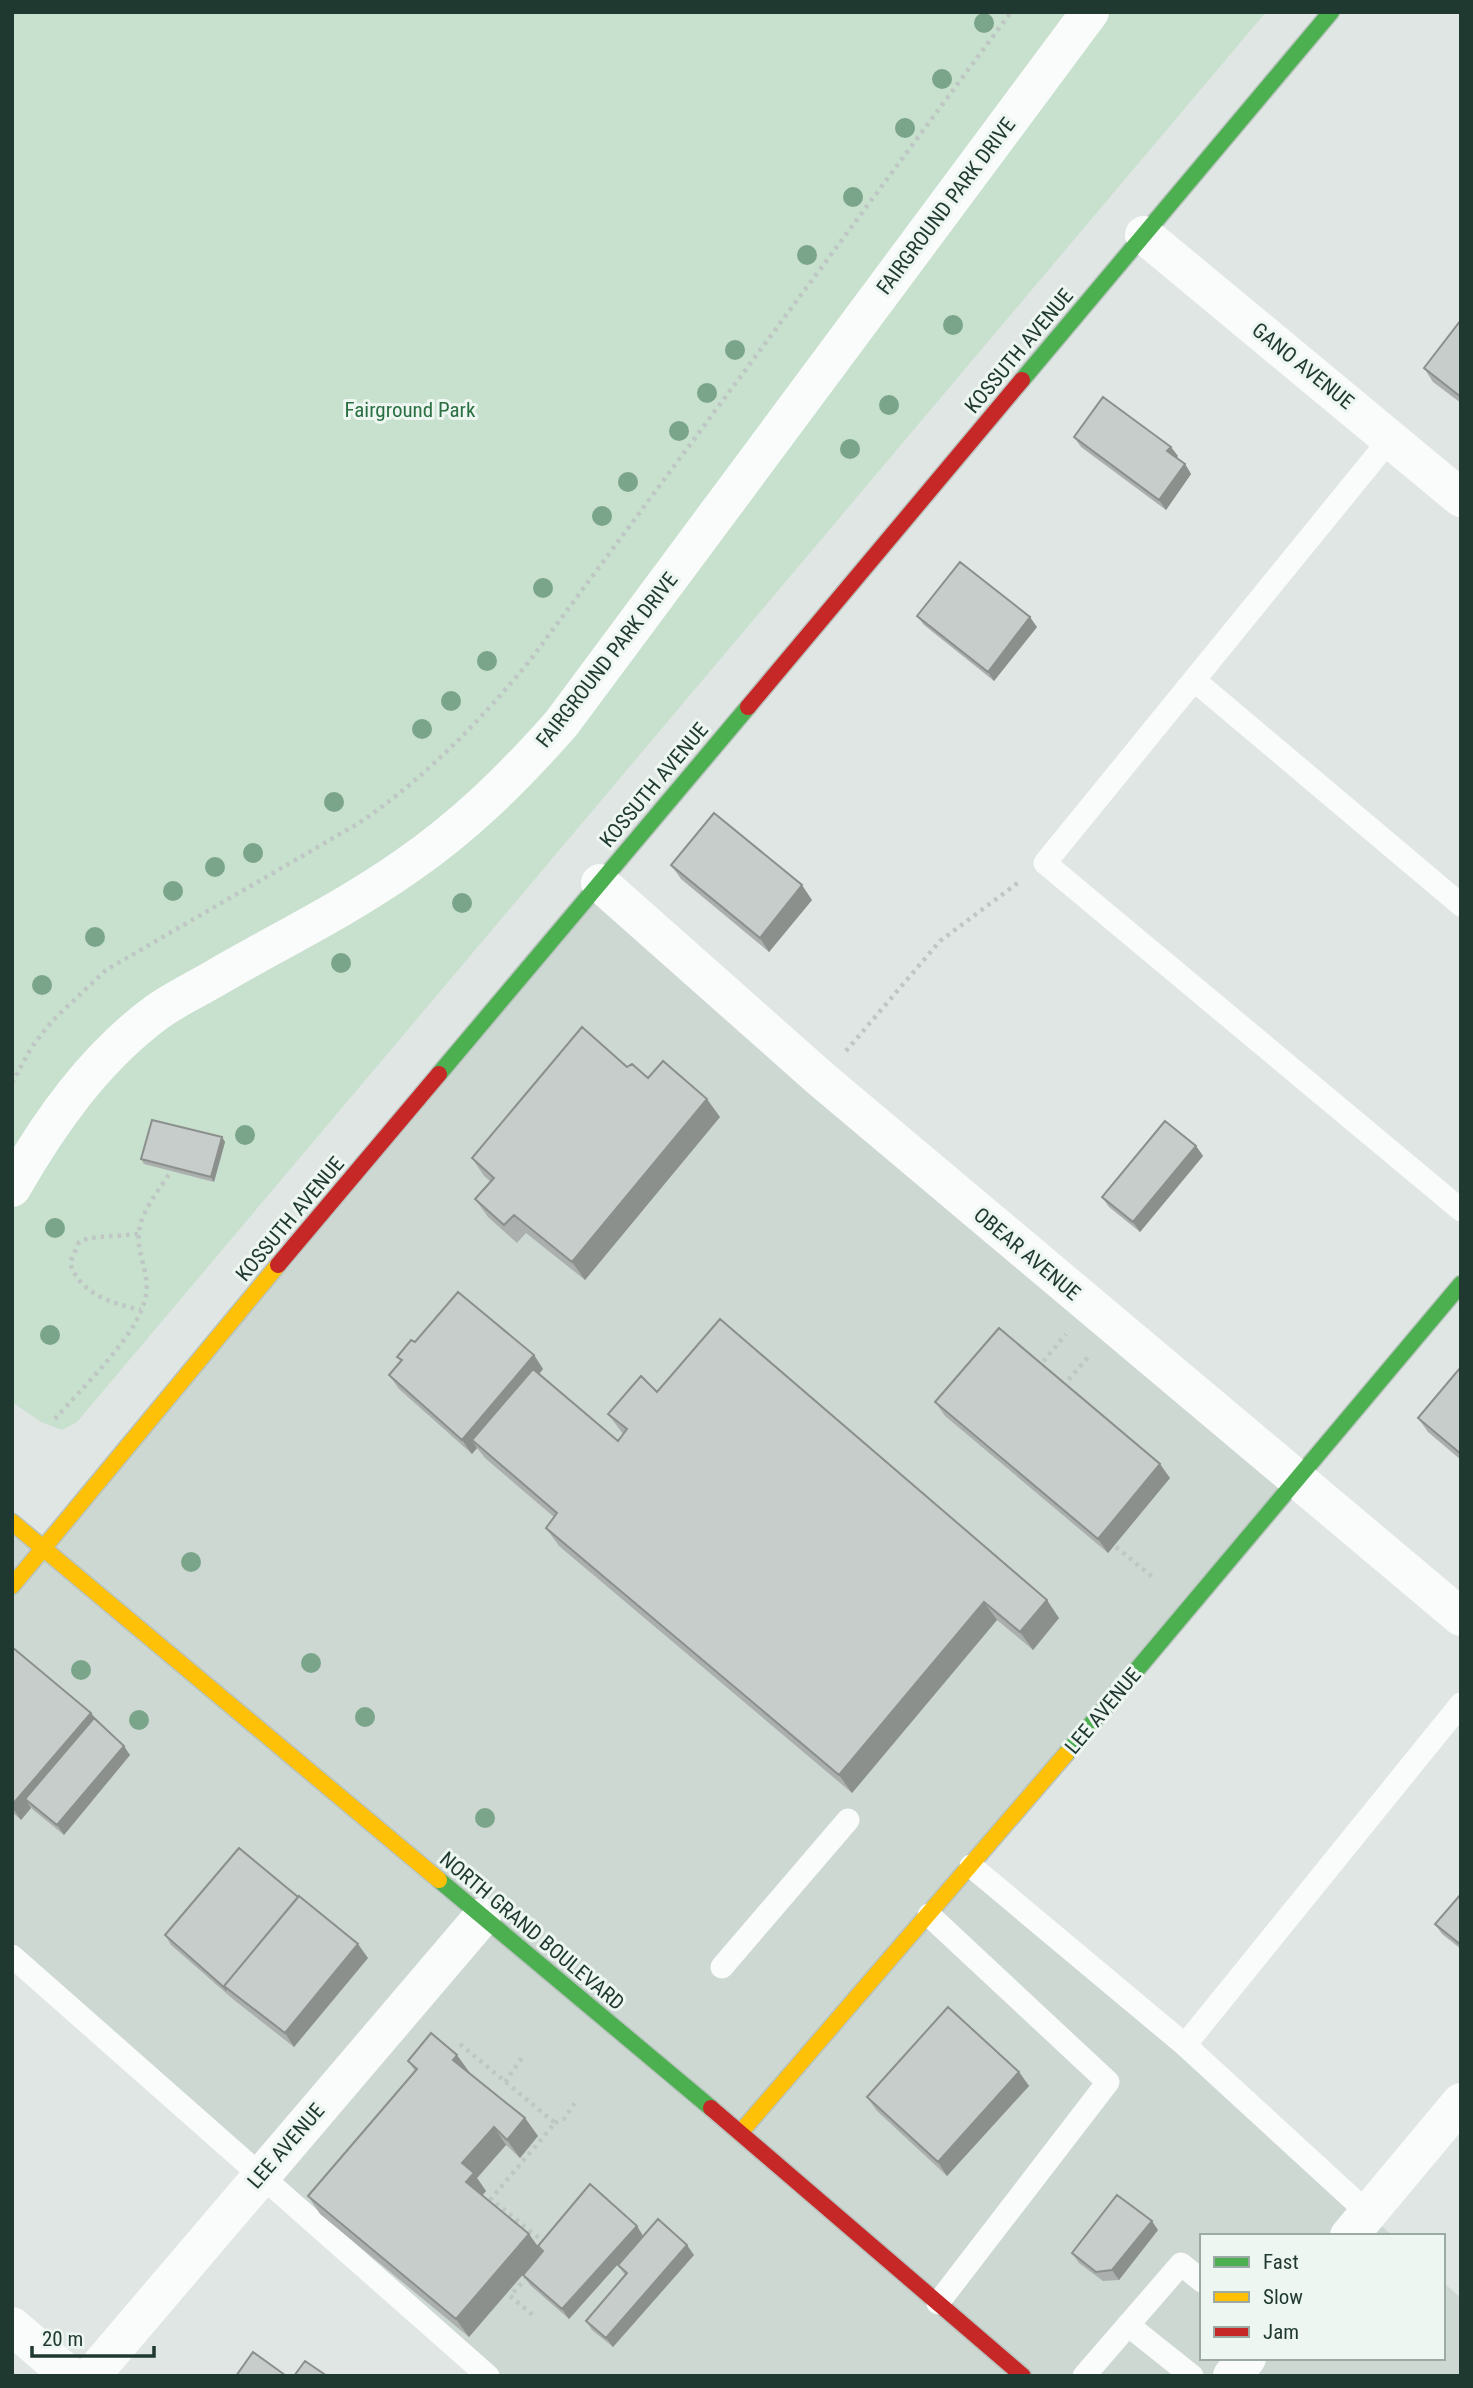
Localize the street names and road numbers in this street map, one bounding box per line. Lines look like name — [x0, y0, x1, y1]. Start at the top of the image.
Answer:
street label: FAIRGROUND PARK DRIVE — [872, 113, 1020, 299]
street label: KOSSUTH AVENUE — [960, 284, 1078, 418]
street label: GANO AVENUE — [1247, 318, 1359, 414]
street label: FAIRGROUND PARK DRIVE — [531, 568, 683, 752]
street label: KOSSUTH AVENUE — [595, 718, 713, 852]
street label: KOSSUTH AVENUE — [231, 1152, 349, 1286]
street label: OBEAR AVENUE — [969, 1203, 1085, 1305]
street label: LEE AVENUE — [1060, 1663, 1146, 1759]
street label: NORTH GRAND BOULEVARD — [435, 1847, 629, 2015]
street label: LEE AVENUE — [243, 2099, 329, 2193]

